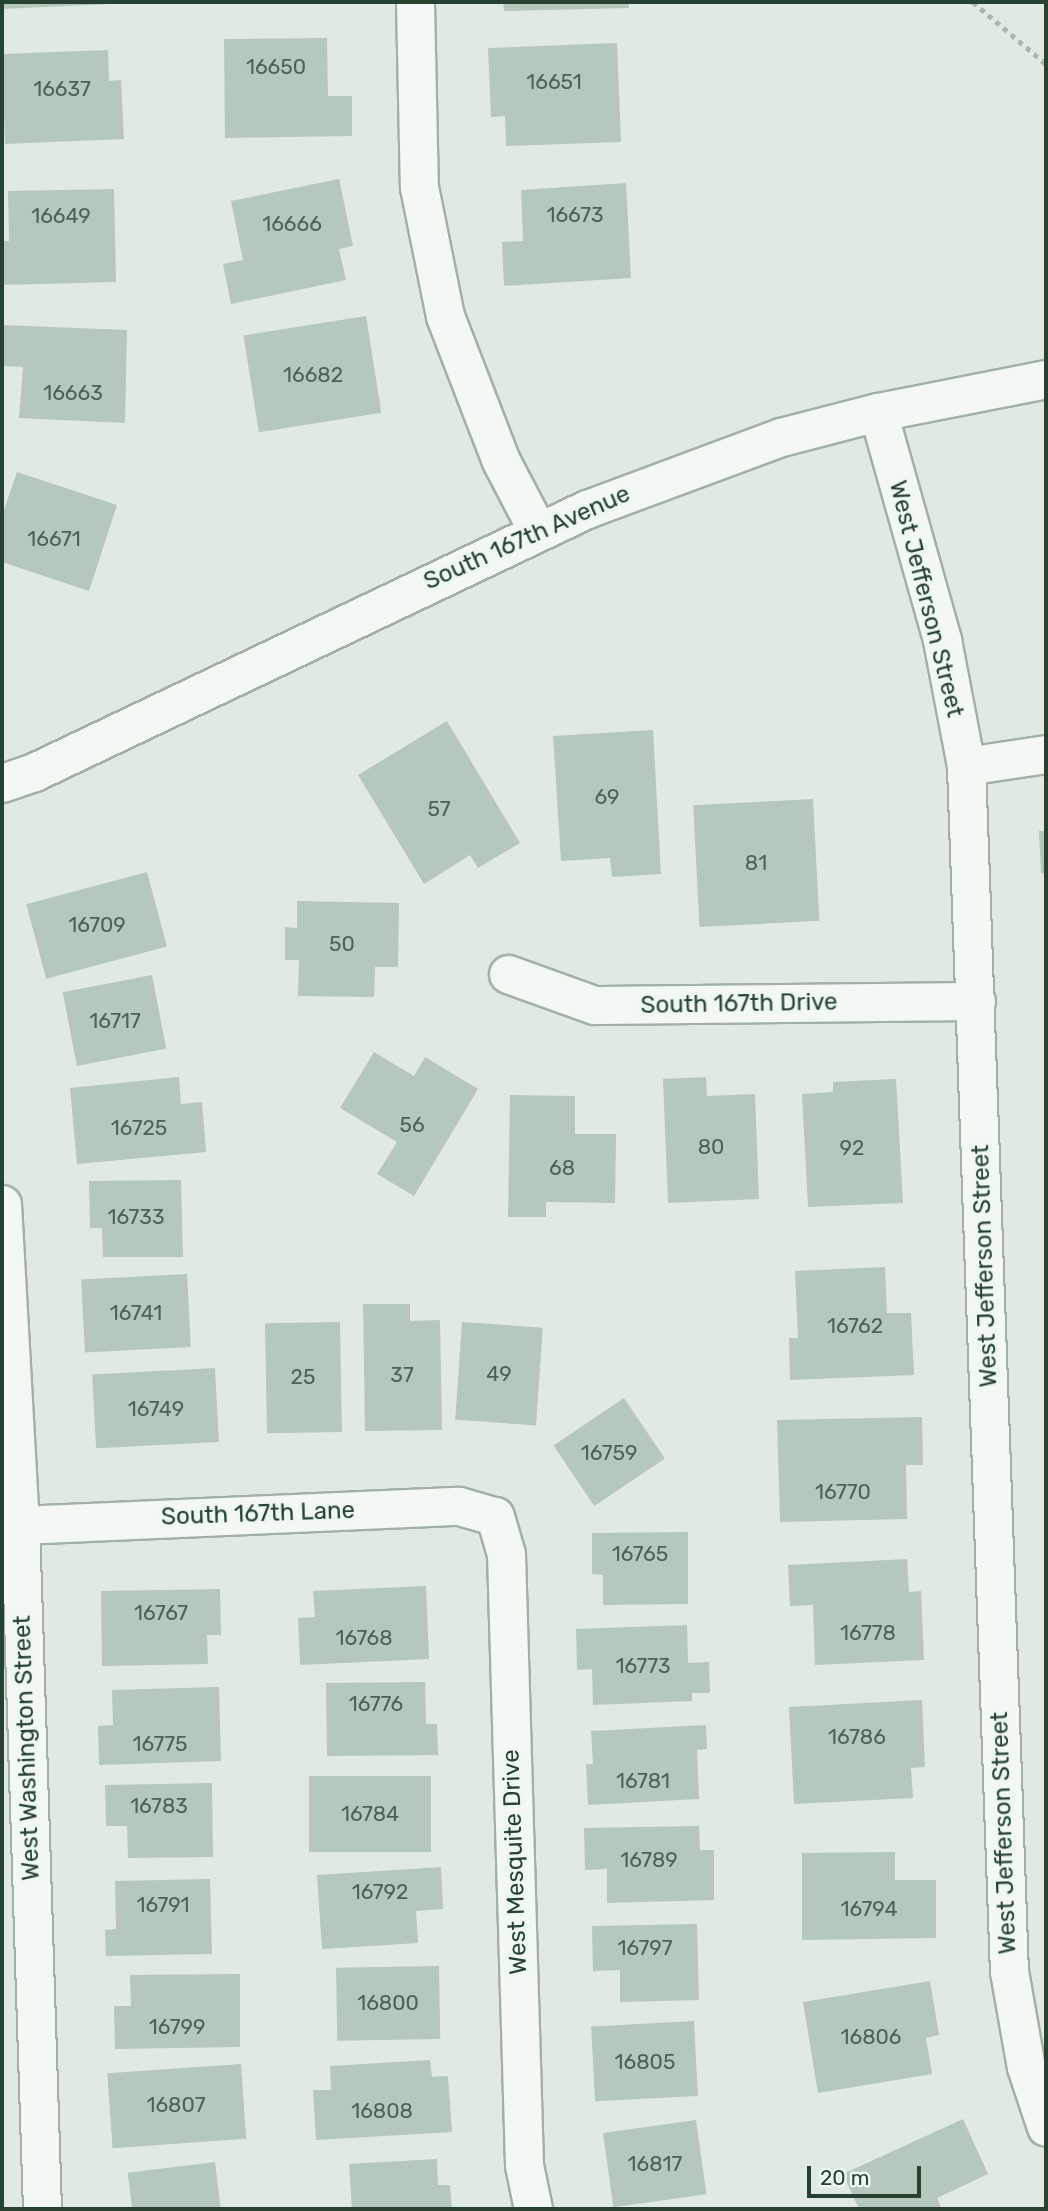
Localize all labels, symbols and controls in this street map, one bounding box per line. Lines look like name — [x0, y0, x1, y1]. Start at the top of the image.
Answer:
house number: 16650 — [246, 54, 306, 80]
house number: 16651 — [526, 69, 582, 95]
house number: 16637 — [33, 76, 91, 102]
house number: 16673 — [546, 202, 604, 228]
house number: 16649 — [31, 203, 91, 229]
house number: 16666 — [262, 211, 322, 237]
house number: 16682 — [283, 362, 343, 388]
house number: 16663 — [43, 380, 103, 406]
street label: West Jefferson Street — [883, 478, 969, 720]
street label: South 167th Avenue — [419, 479, 635, 597]
house number: 16671 — [27, 526, 81, 552]
house number: 69 — [594, 784, 620, 810]
house number: 57 — [427, 796, 451, 822]
house number: 81 — [745, 850, 767, 876]
house number: 16709 — [68, 912, 126, 938]
house number: 50 — [329, 931, 355, 957]
street label: South 167th Drive — [640, 988, 838, 1020]
house number: 16717 — [89, 1008, 141, 1034]
house number: 56 — [399, 1112, 425, 1138]
house number: 16725 — [111, 1115, 167, 1141]
house number: 80 — [698, 1134, 724, 1160]
house number: 92 — [840, 1135, 864, 1161]
street label: West Jefferson Street — [966, 1144, 1004, 1388]
house number: 68 — [549, 1155, 575, 1181]
house number: 16733 — [107, 1204, 165, 1230]
house number: 16741 — [110, 1300, 162, 1326]
house number: 16762 — [827, 1313, 883, 1339]
house number: 49 — [486, 1361, 512, 1387]
house number: 37 — [390, 1362, 414, 1388]
house number: 25 — [291, 1364, 315, 1390]
house number: 16749 — [128, 1396, 184, 1422]
house number: 16759 — [581, 1440, 637, 1466]
house number: 16770 — [815, 1479, 871, 1505]
street label: South 167th Lane — [161, 1496, 355, 1532]
house number: 16765 — [612, 1541, 668, 1567]
house number: 16767 — [134, 1600, 188, 1626]
street label: West Washington Street — [8, 1615, 46, 1881]
house number: 16778 — [840, 1620, 896, 1646]
house number: 16768 — [335, 1625, 393, 1651]
house number: 16773 — [615, 1653, 671, 1679]
house number: 16776 — [349, 1691, 403, 1717]
street label: West Jefferson Street — [985, 1711, 1023, 1955]
house number: 16786 — [828, 1724, 886, 1750]
house number: 16775 — [132, 1731, 188, 1757]
street label: West Mesquite Drive — [497, 1749, 533, 1975]
house number: 16781 — [616, 1768, 670, 1794]
house number: 16783 — [130, 1793, 188, 1819]
house number: 16784 — [341, 1801, 399, 1827]
house number: 16789 — [620, 1847, 678, 1873]
house number: 16792 — [352, 1879, 408, 1905]
house number: 16791 — [136, 1892, 190, 1918]
house number: 16794 — [841, 1896, 897, 1922]
house number: 16797 — [618, 1935, 672, 1961]
house number: 16800 — [357, 1990, 419, 2016]
house number: 16799 — [149, 2014, 205, 2040]
house number: 16806 — [840, 2024, 902, 2050]
house number: 16805 — [615, 2049, 675, 2075]
house number: 16807 — [146, 2092, 206, 2118]
house number: 16808 — [351, 2098, 413, 2124]
house number: 16817 — [628, 2151, 682, 2177]
scale bar — [810, 2152, 924, 2196]
text: 20 m — [820, 2165, 869, 2190]

